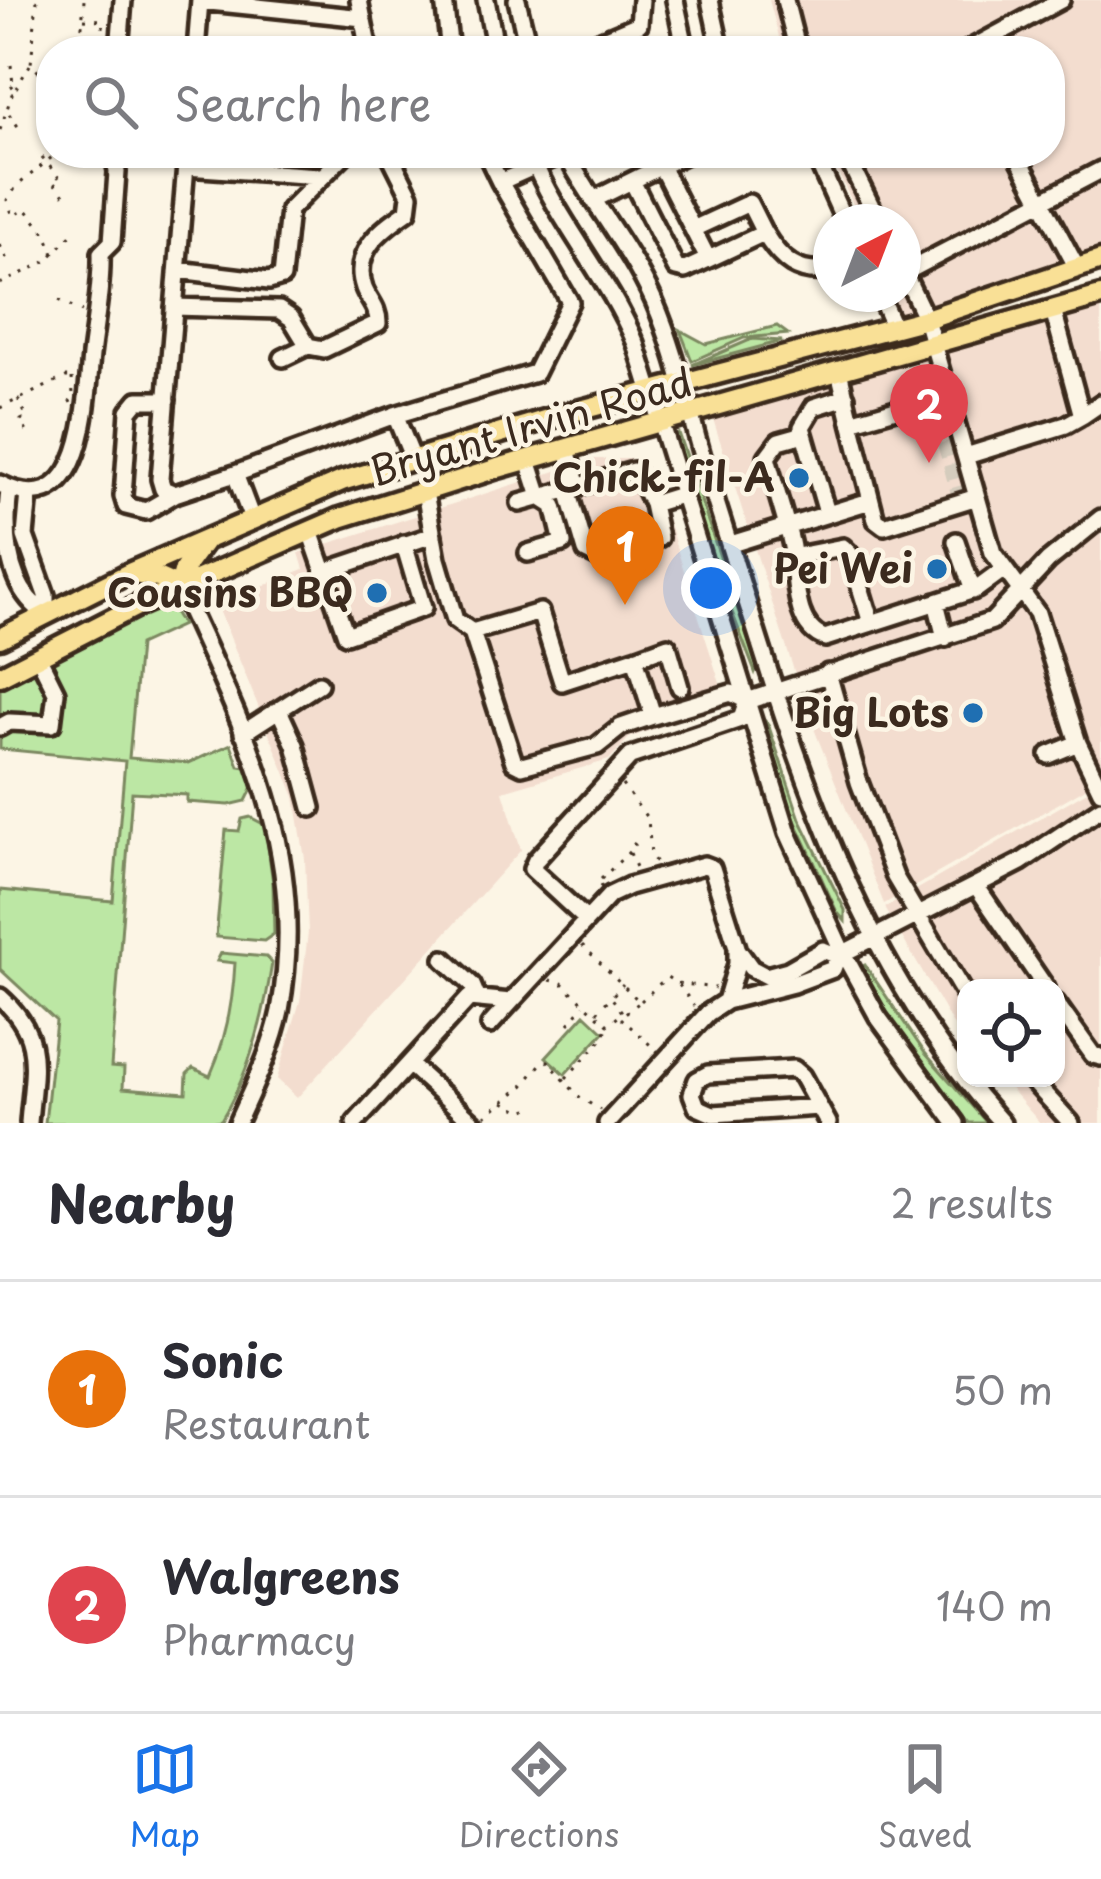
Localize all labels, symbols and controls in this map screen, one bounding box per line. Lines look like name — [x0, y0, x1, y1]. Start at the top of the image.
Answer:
search box — [36, 36, 1065, 168]
text: Search here — [174, 68, 431, 136]
icon: search — [78, 69, 144, 135]
north arrow — [813, 204, 921, 312]
street label: Bryant Irvin Road — [362, 350, 698, 499]
pin: 2 — [890, 364, 968, 463]
place label: Chick-fil-A — [553, 446, 775, 505]
marker: Chick-fil-A — [786, 465, 812, 491]
pin: 1 — [586, 506, 664, 605]
place label: Pei Wei — [773, 537, 913, 596]
marker: Pei Wei — [924, 556, 950, 582]
your location — [681, 558, 741, 618]
place label: Cousins BBQ — [107, 561, 353, 620]
marker: Cousins BBQ — [364, 580, 390, 606]
place label: Big Lots — [793, 681, 949, 740]
marker: Big Lots — [960, 700, 986, 726]
map controls — [957, 979, 1065, 1087]
button: locate — [957, 979, 1065, 1087]
text: Nearby — [48, 1163, 235, 1240]
text: 2 results — [891, 1172, 1053, 1231]
text: Sonic — [162, 1325, 284, 1393]
text: 1 — [78, 1359, 96, 1418]
text: 50 m — [952, 1359, 1053, 1418]
text: Restaurant — [162, 1393, 370, 1452]
text: Walgreens — [162, 1541, 400, 1609]
text: 2 — [73, 1575, 101, 1634]
text: 140 m — [936, 1575, 1053, 1634]
text: Pharmacy — [162, 1609, 356, 1668]
tab: Map — [129, 1736, 200, 1858]
tab: Directions — [459, 1736, 619, 1858]
tab: Saved — [878, 1736, 972, 1858]

